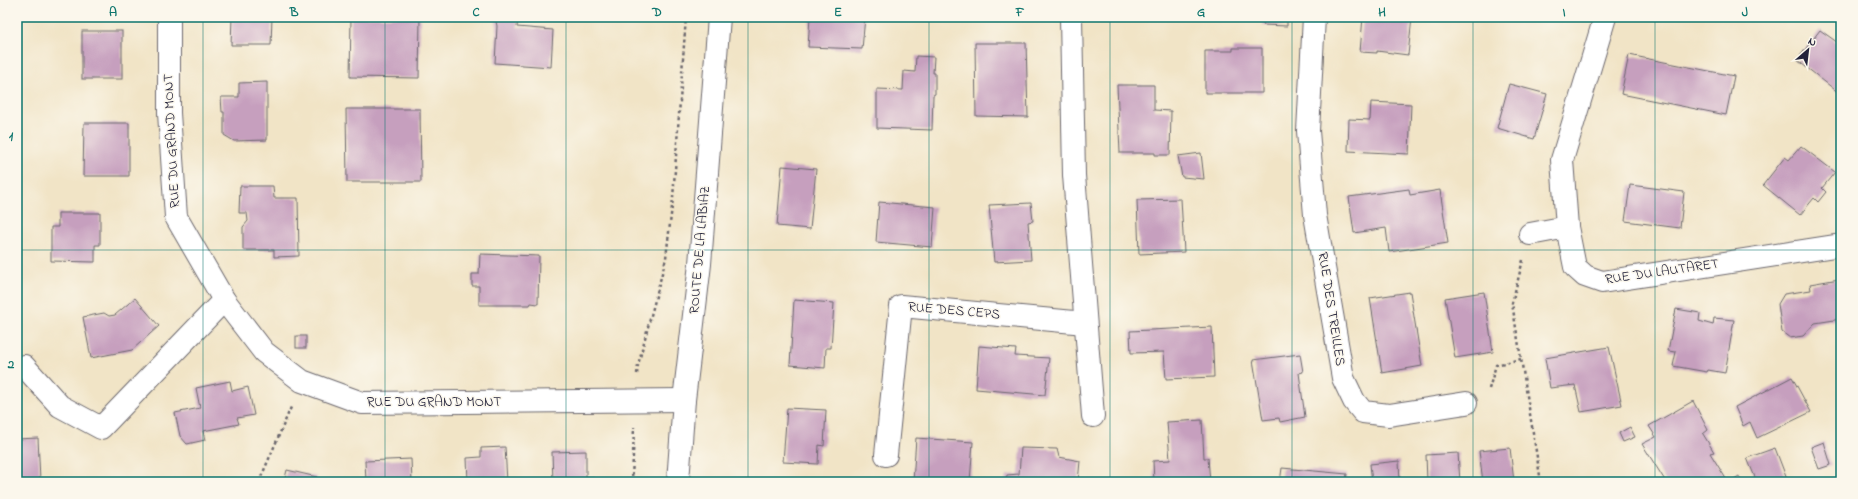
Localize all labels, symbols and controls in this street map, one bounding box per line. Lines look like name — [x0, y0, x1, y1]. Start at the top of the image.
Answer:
text: A — [109, 3, 117, 22]
text: B — [289, 3, 299, 22]
text: C — [472, 3, 480, 22]
text: D — [651, 3, 662, 22]
text: E — [834, 3, 842, 22]
text: F — [1015, 3, 1025, 22]
text: G — [1197, 3, 1205, 22]
text: H — [1378, 3, 1386, 22]
text: I — [1562, 3, 1566, 22]
text: J — [1742, 3, 1748, 22]
north arrow — [1788, 30, 1828, 70]
text: N — [1805, 33, 1819, 51]
street label: RUE DU GRAND MONT — [158, 73, 186, 209]
text: 1 — [9, 127, 14, 146]
street label: ROUTE DE LA LABIAZ — [684, 185, 716, 315]
street label: RUE DES TREILLES — [1312, 250, 1350, 368]
street label: RUE DU LAUTARET — [1604, 254, 1720, 290]
street label: RUE DES CEPS — [907, 297, 1001, 325]
text: 2 — [7, 355, 15, 374]
street label: RUE DU GRAND MONT — [367, 392, 501, 413]

